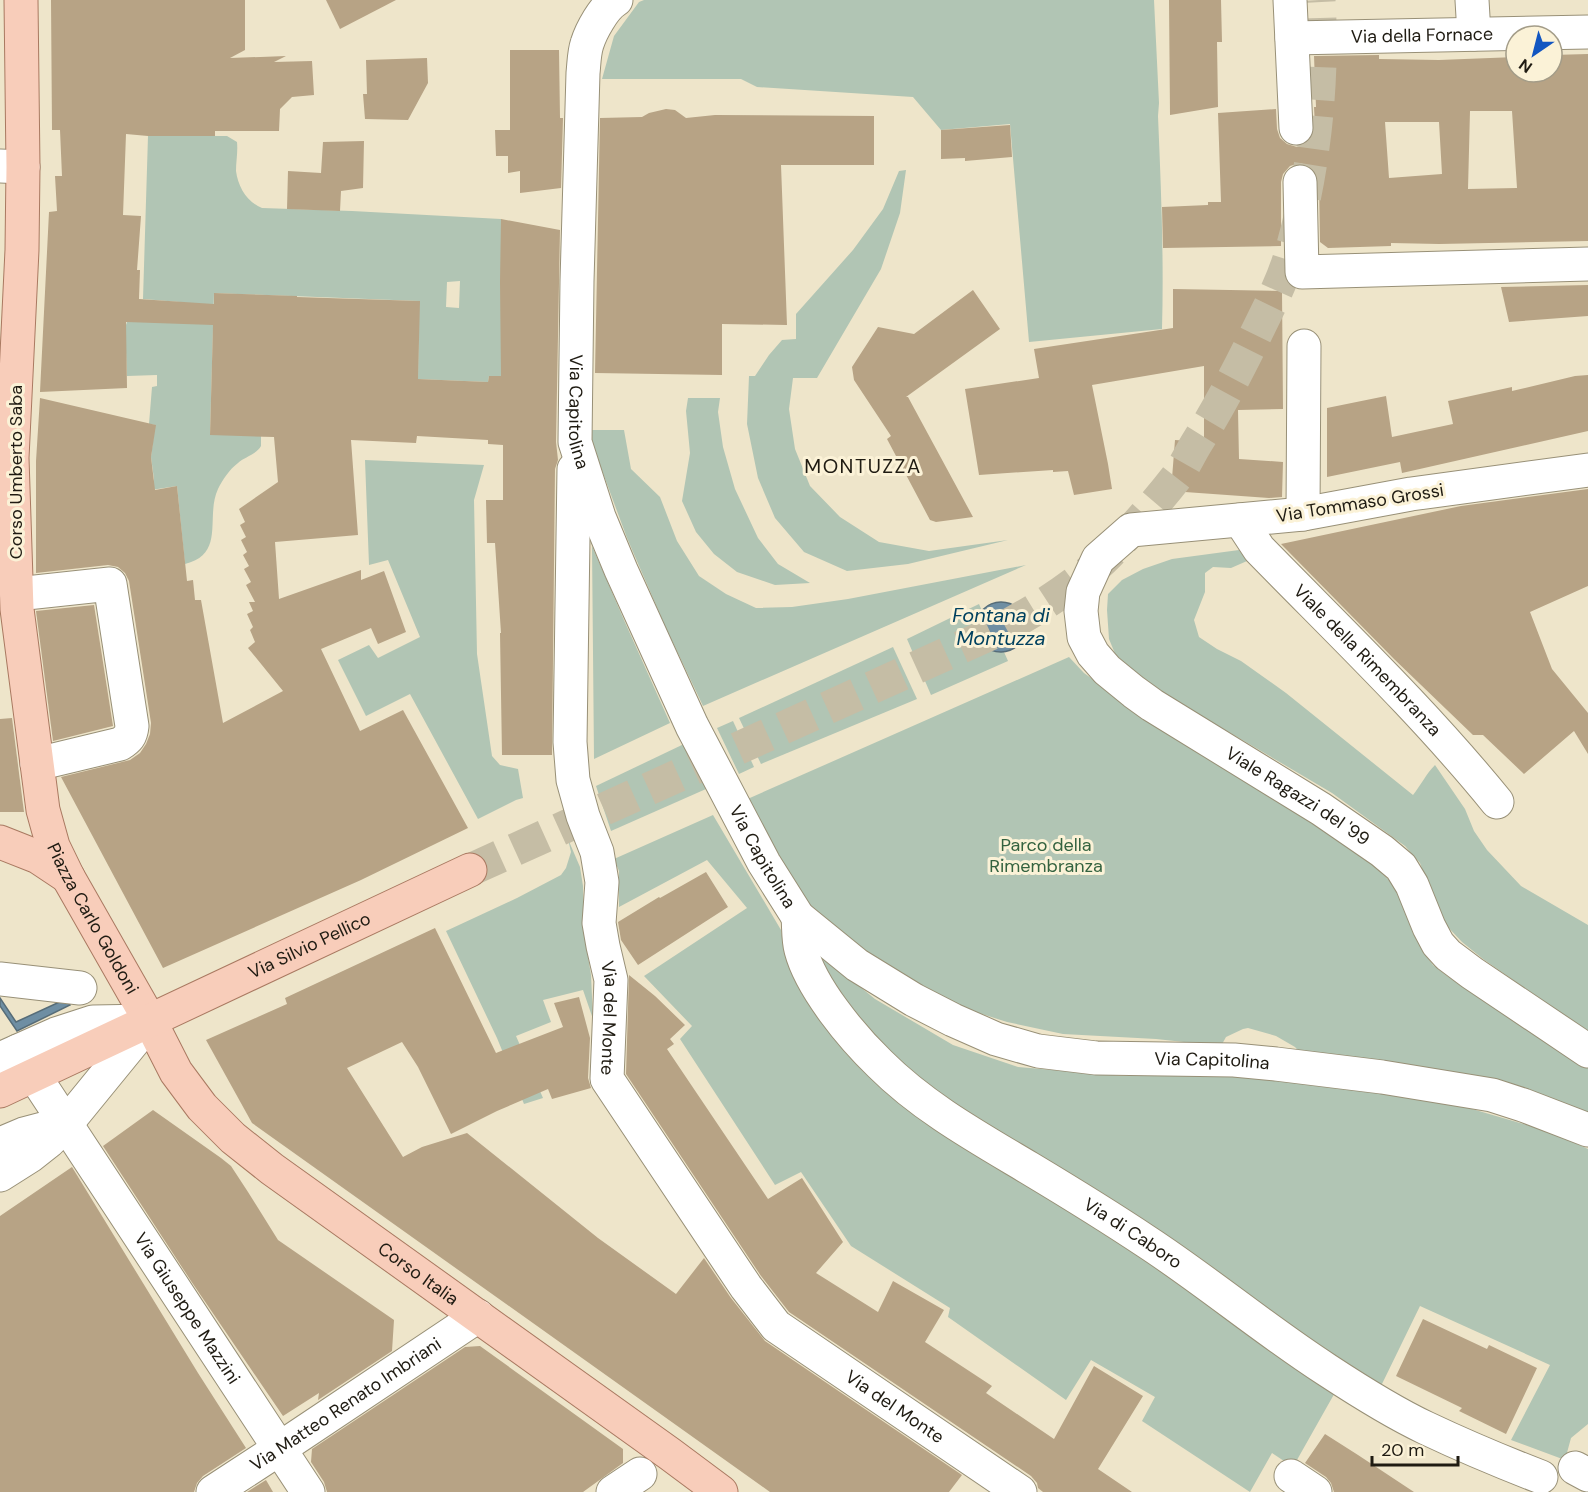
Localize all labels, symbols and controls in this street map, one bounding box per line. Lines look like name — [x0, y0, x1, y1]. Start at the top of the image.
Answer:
street label: Via della Fornace — [1351, 22, 1493, 49]
north arrow — [1504, 24, 1564, 84]
text: N — [1515, 54, 1536, 78]
street label: Via Capitolina — [563, 354, 595, 472]
street label: Corso Umberto Saba — [4, 385, 28, 559]
district label: MONTUZZA — [804, 453, 922, 479]
street label: Via Tommaso Grossi — [1274, 478, 1446, 528]
street label: Viale della Rimembranza — [1288, 579, 1447, 741]
water label: Fontana di Montuzza — [952, 602, 1051, 651]
street label: Viale Ragazzi del '99 — [1221, 741, 1375, 851]
street label: Via Capitolina — [724, 801, 802, 913]
park label: Parco della Rimembranza — [989, 833, 1103, 878]
street label: Piazza Carlo Goldoni — [41, 839, 144, 998]
street label: Via Silvio Pellico — [244, 906, 375, 985]
street label: Via del Monte — [595, 959, 623, 1076]
street label: Via Capitolina — [1154, 1047, 1271, 1075]
street label: Via di Caboro — [1079, 1192, 1187, 1274]
street label: Via Giuseppe Mazzini — [129, 1228, 246, 1389]
street label: Corso Italia — [373, 1237, 464, 1311]
street label: Via Matteo Renato Imbriani — [245, 1332, 446, 1477]
street label: Via del Monte — [841, 1365, 949, 1449]
scale bar — [1372, 1429, 1458, 1467]
text: 20 m — [1381, 1438, 1424, 1462]

